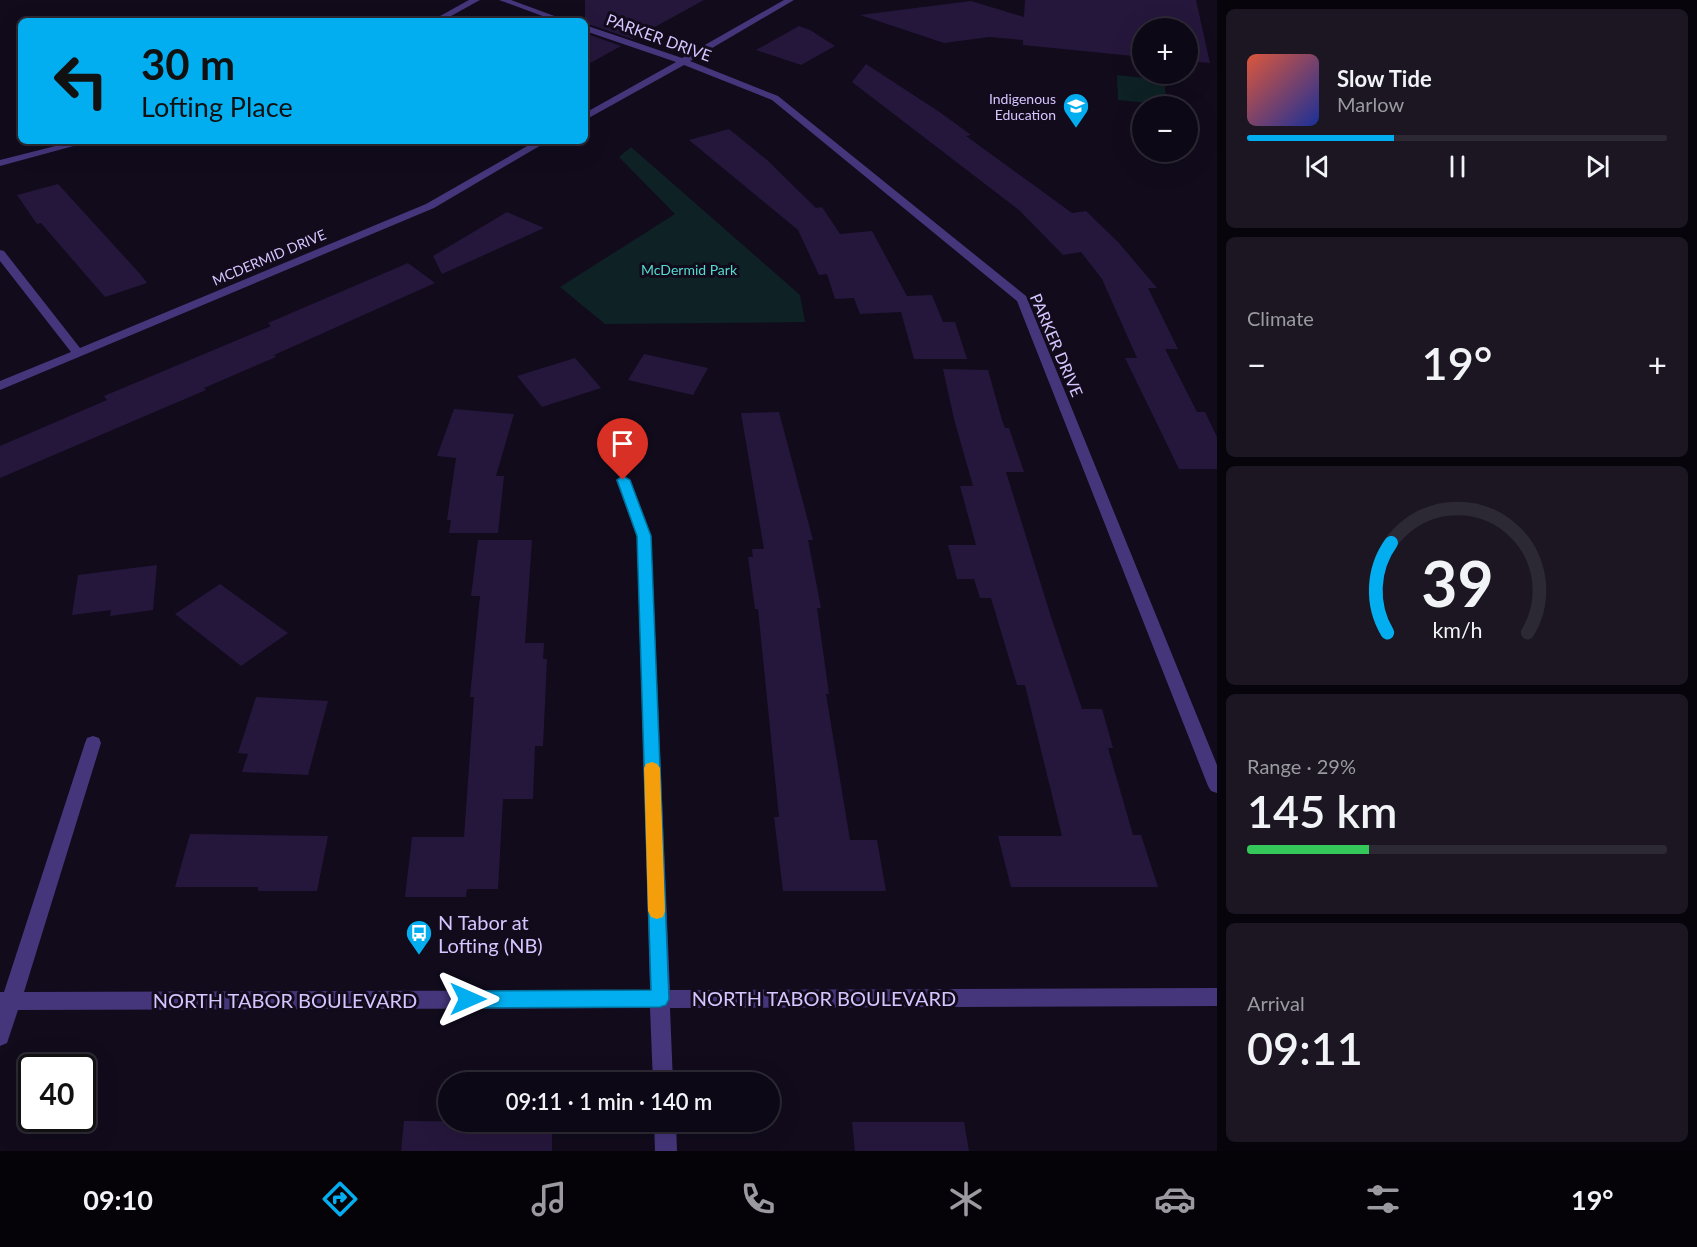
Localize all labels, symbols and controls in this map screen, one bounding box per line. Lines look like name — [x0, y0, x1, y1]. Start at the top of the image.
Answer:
street label: PARKER DRIVE — [604, 9, 714, 65]
map controls — [1132, 18, 1198, 162]
button: + — [1132, 18, 1198, 84]
text: 30 m — [141, 39, 235, 89]
icon: left — [42, 42, 120, 120]
text: Slow Tide — [1337, 65, 1432, 92]
text: Lofting Place — [141, 90, 293, 123]
place label: Indigenous Education — [989, 90, 1056, 123]
school or university icon: Indigenous Education — [1061, 91, 1091, 129]
text: Marlow — [1337, 92, 1404, 116]
button: − — [1132, 96, 1198, 162]
icon: previous — [1301, 150, 1334, 183]
icon: pause — [1441, 150, 1474, 183]
icon: next — [1581, 150, 1614, 183]
street label: MCDERMID DRIVE — [210, 225, 328, 289]
park label: McDermid Park — [641, 261, 738, 278]
street label: PARKER DRIVE — [1027, 290, 1087, 400]
text: Climate — [1247, 306, 1314, 330]
text: 19° — [1422, 336, 1492, 390]
text: − — [1247, 344, 1266, 384]
text: + — [1648, 344, 1667, 384]
pin — [597, 418, 648, 480]
icon: arrive — [606, 427, 639, 460]
text: 39 — [1421, 545, 1493, 620]
text: km/h — [1432, 617, 1482, 643]
text: Range · 29% — [1247, 754, 1356, 778]
text: 145 km — [1247, 784, 1397, 838]
place label: N Tabor at Lofting (NB) — [438, 910, 543, 957]
bus stop icon: N Tabor at Lofting (NB) — [404, 918, 434, 956]
position arrow — [436, 967, 500, 1031]
street label: NORTH TABOR BOULEVARD — [692, 986, 956, 1010]
street label: NORTH TABOR BOULEVARD — [153, 988, 417, 1012]
text: Arrival — [1247, 991, 1305, 1015]
text: 09:11 — [1247, 1021, 1363, 1075]
speed limit sign: 40 — [18, 1054, 96, 1132]
text: 09:11 · 1 min · 140 m — [506, 1088, 712, 1115]
icon: directions — [319, 1178, 361, 1220]
icon: music — [528, 1178, 570, 1220]
icon: phone — [737, 1178, 779, 1220]
icon: climate — [945, 1178, 987, 1220]
icon: car — [1154, 1178, 1196, 1220]
icon: filters — [1362, 1178, 1404, 1220]
text: 09:10 — [83, 1183, 153, 1216]
text: 19° — [1571, 1183, 1614, 1216]

